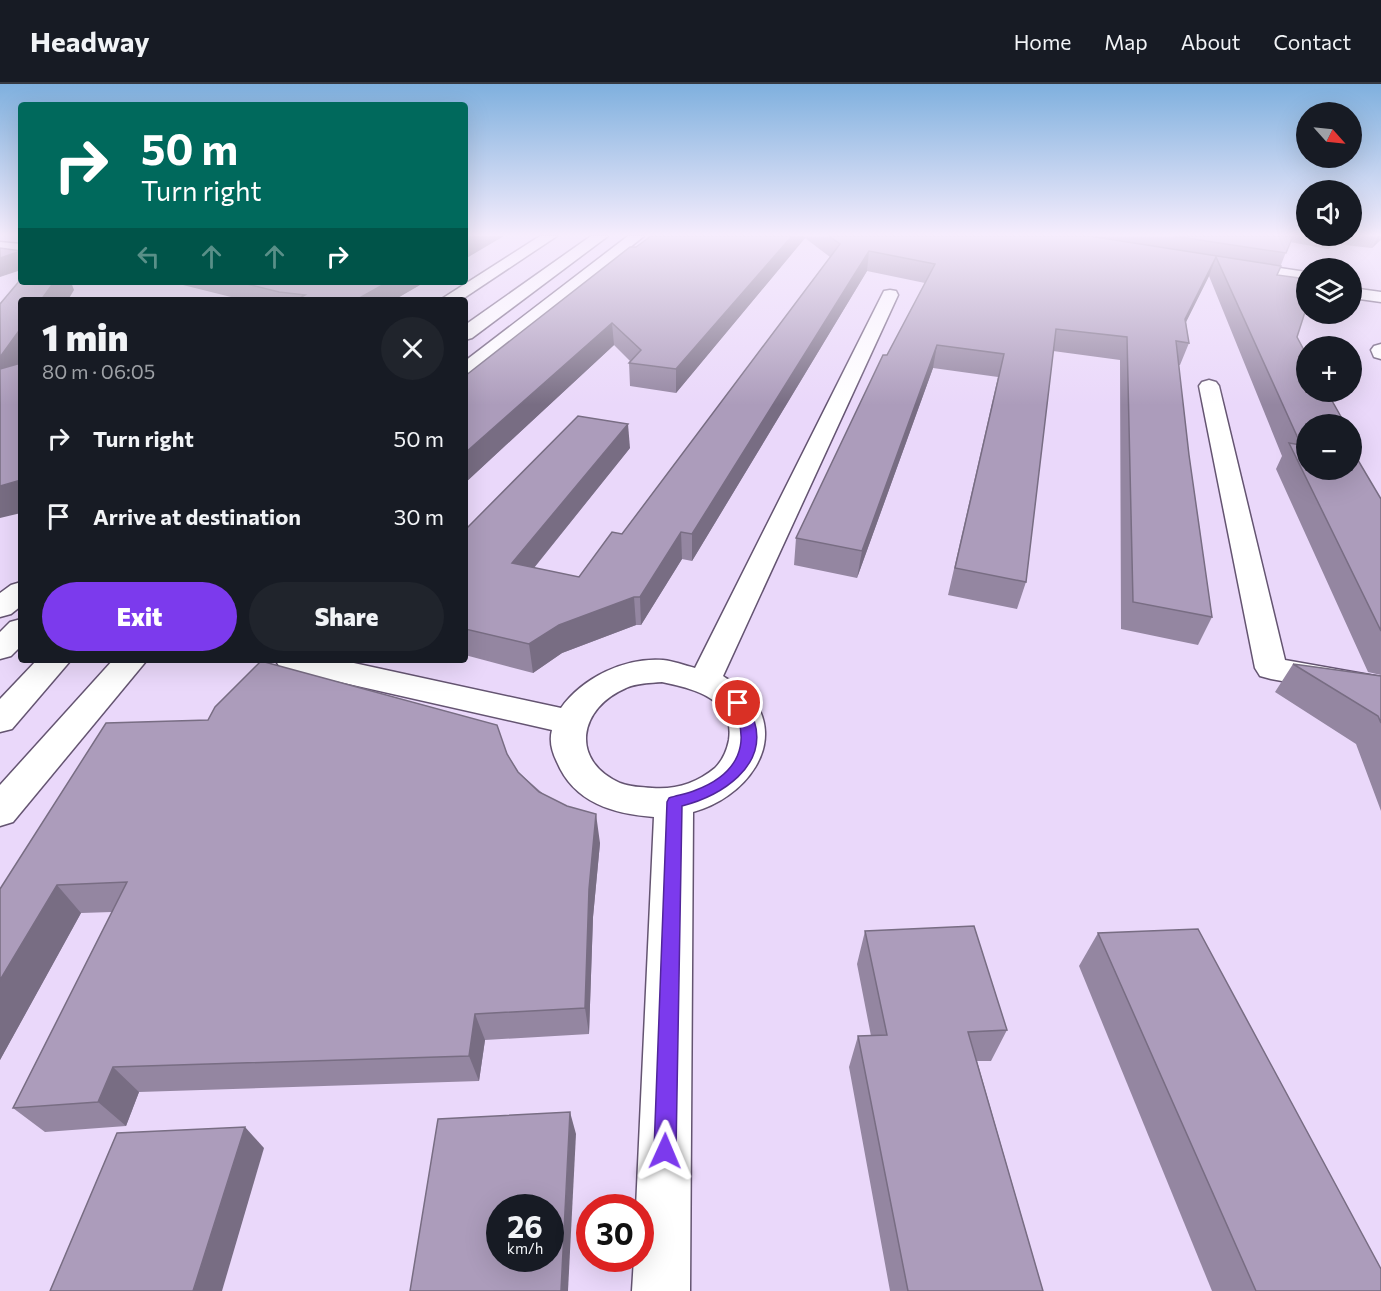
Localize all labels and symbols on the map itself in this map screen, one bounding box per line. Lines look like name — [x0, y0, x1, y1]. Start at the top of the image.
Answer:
north arrow — [1296, 102, 1362, 168]
pin — [712, 677, 763, 728]
position arrow — [633, 1119, 697, 1183]
speed limit sign: 30 — [576, 1194, 654, 1272]

